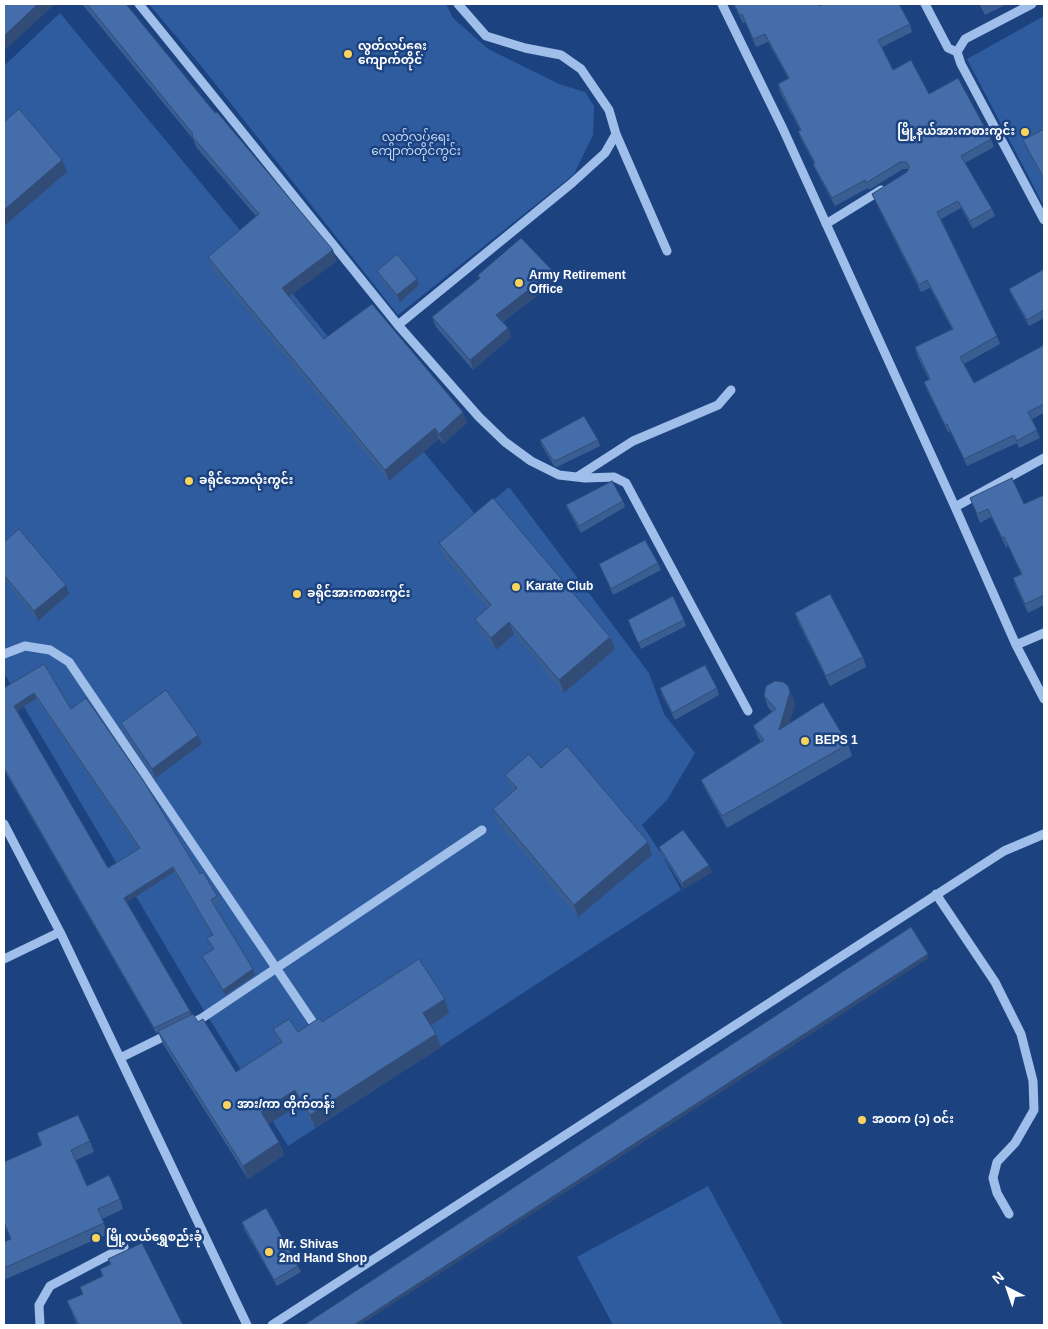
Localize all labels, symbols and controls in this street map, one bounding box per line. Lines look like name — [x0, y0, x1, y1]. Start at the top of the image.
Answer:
place label: လွတ်လပ်ရေး ကျောက်တိုင် — [358, 40, 427, 68]
marker: လွတ်လပ်ရေး ကျောက်တိုင် — [342, 48, 354, 60]
place label: မြို့နယ်အားကစားကွင်း — [897, 125, 1015, 139]
marker: မြို့နယ်အားကစားကွင်း — [1019, 126, 1031, 138]
park label: လွတ်လပ်ရေး ကျောက်တိုင်ကွင်း — [371, 131, 461, 159]
place label: Army Retirement Office — [529, 269, 626, 297]
marker: Army Retirement Office — [513, 277, 525, 289]
place label: ခရိုင်ဘောလုံးကွင်း — [199, 474, 293, 488]
marker: ခရိုင်ဘောလုံးကွင်း — [183, 475, 195, 487]
place label: Karate Club — [526, 580, 593, 594]
marker: Karate Club — [510, 581, 522, 593]
place label: ခရိုင်အားကစားကွင်း — [307, 587, 410, 601]
marker: ခရိုင်အားကစားကွင်း — [291, 588, 303, 600]
place label: BEPS 1 — [815, 734, 858, 748]
marker: BEPS 1 — [799, 735, 811, 747]
place label: အား/ကာ တိုက်တန်း — [237, 1098, 335, 1112]
marker: အား/ကာ တိုက်တန်း — [221, 1099, 233, 1111]
place label: အထက (၁) ဝင်း — [872, 1113, 954, 1127]
marker: အထက (၁) ဝင်း — [856, 1114, 868, 1126]
place label: မြို့လယ်ရွှေစည်းခုံ — [106, 1231, 202, 1245]
marker: မြို့လယ်ရွှေစည်းခုံ — [90, 1232, 102, 1244]
place label: Mr. Shivas 2nd Hand Shop — [279, 1238, 367, 1266]
marker: Mr. Shivas 2nd Hand Shop — [263, 1246, 275, 1258]
north arrow — [983, 1264, 1033, 1314]
text: N — [989, 1268, 1007, 1287]

